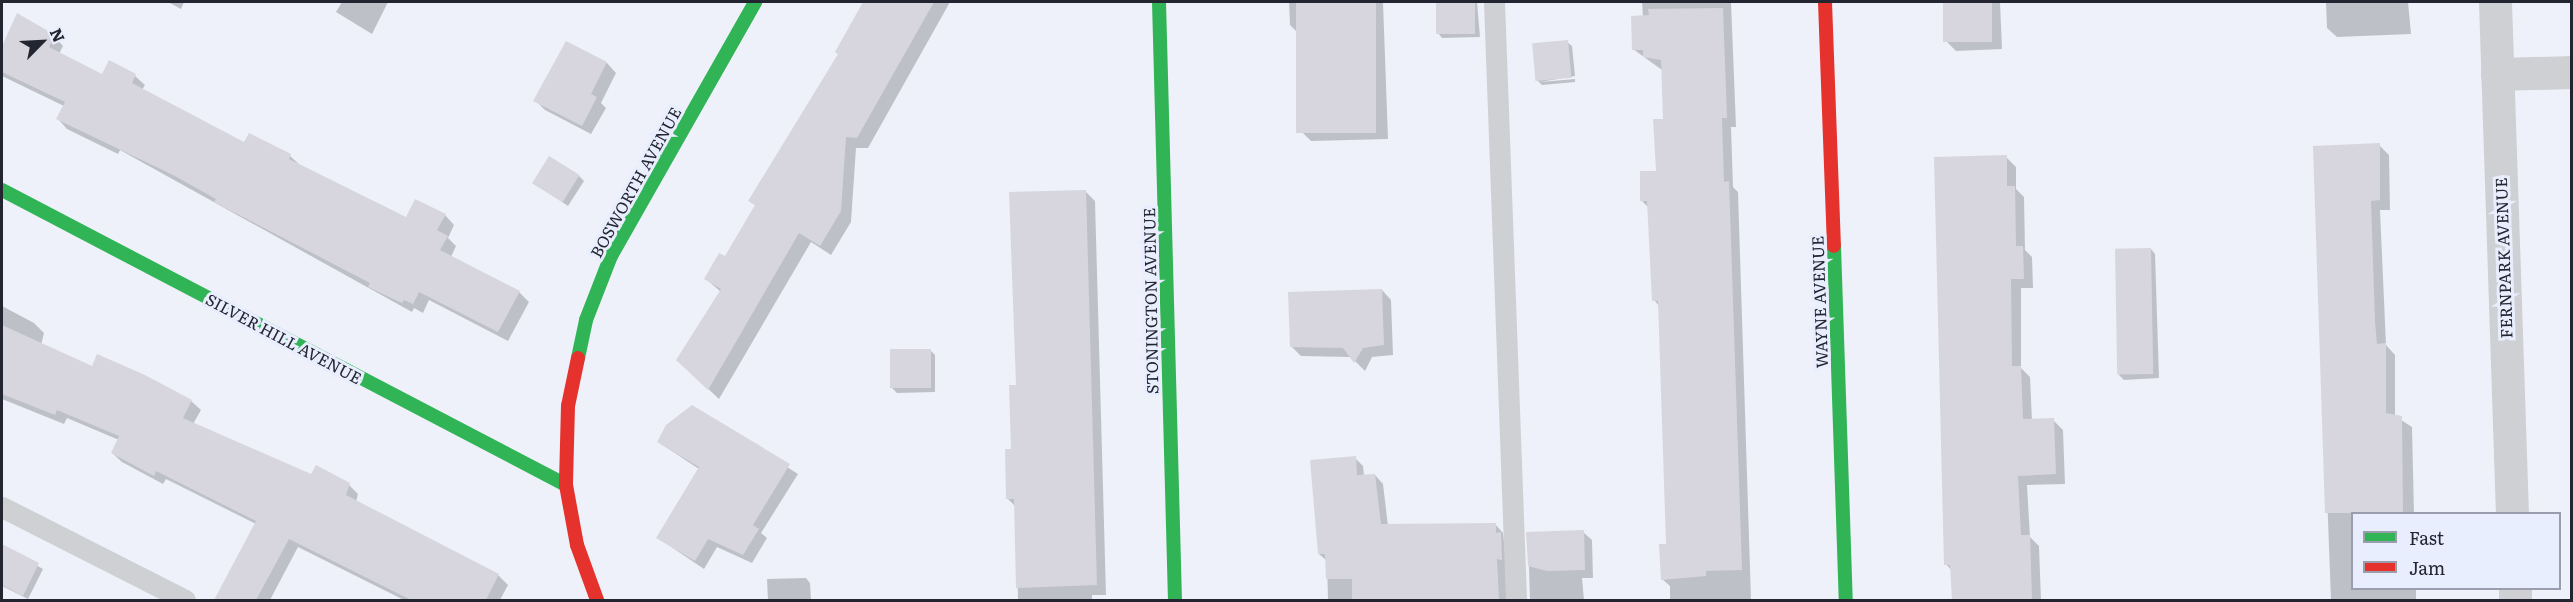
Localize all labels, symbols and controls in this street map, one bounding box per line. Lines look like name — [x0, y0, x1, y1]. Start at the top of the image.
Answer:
north arrow — [12, 12, 72, 72]
text: N — [45, 24, 72, 46]
street label: BOSWORTH AVENUE — [586, 103, 684, 261]
street label: FERNPARK AVENUE — [2491, 177, 2515, 339]
street label: STONINGTON AVENUE — [1139, 208, 1161, 394]
street label: WAYNE AVENUE — [1807, 235, 1831, 369]
street label: SILVER HILL AVENUE — [203, 289, 365, 387]
legend — [2351, 512, 2561, 590]
text: Fast — [2409, 524, 2444, 551]
text: Jam — [2409, 554, 2445, 581]

